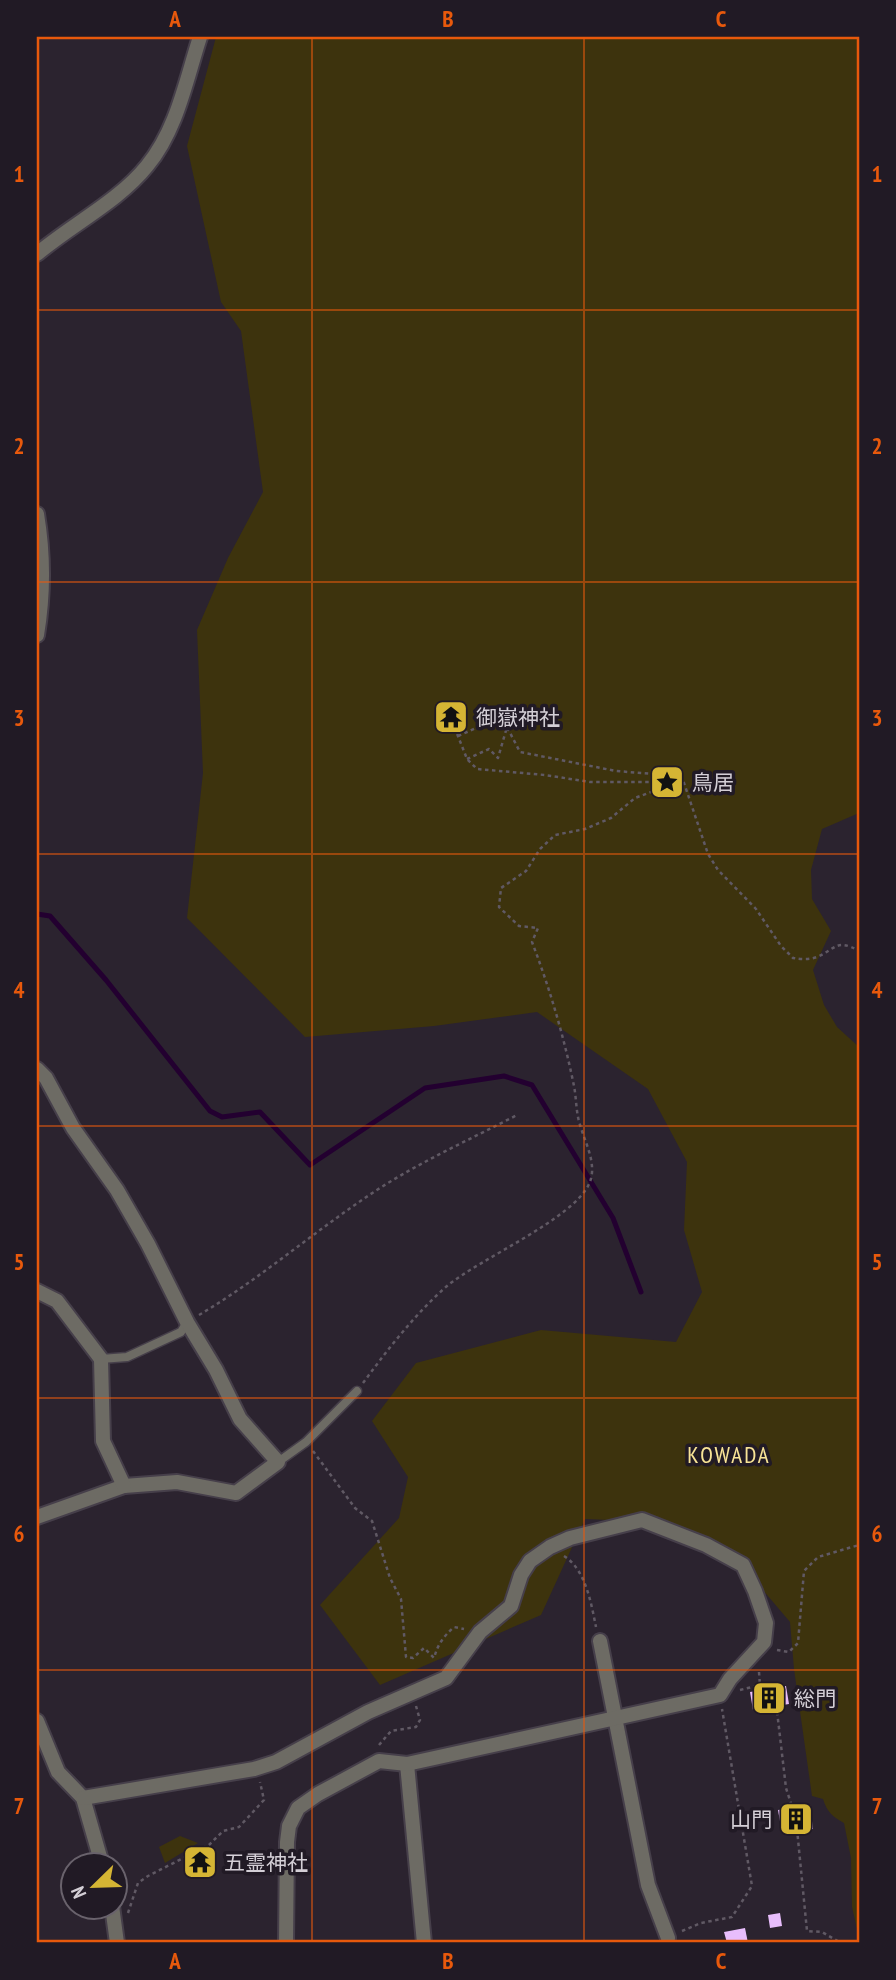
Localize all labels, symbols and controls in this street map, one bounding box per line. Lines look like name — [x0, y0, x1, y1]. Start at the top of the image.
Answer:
text: A — [168, 4, 181, 33]
text: B — [442, 4, 454, 33]
text: C — [716, 4, 727, 33]
text: 1 — [14, 159, 25, 188]
text: 1 — [872, 159, 883, 188]
text: 2 — [14, 431, 25, 460]
text: 2 — [872, 431, 883, 460]
temple icon: 御嶽神社 — [432, 698, 470, 736]
text: 3 — [14, 703, 25, 732]
text: 3 — [872, 703, 883, 732]
place label: 御嶽神社 — [476, 704, 560, 731]
place icon: 鳥居 — [648, 763, 686, 801]
place label: 鳥居 — [692, 769, 734, 796]
text: 4 — [14, 975, 25, 1004]
text: 4 — [872, 975, 883, 1004]
text: 5 — [14, 1247, 25, 1276]
text: 5 — [872, 1247, 883, 1276]
district label: KOWADA — [687, 1440, 771, 1469]
text: 6 — [14, 1519, 25, 1548]
text: 6 — [872, 1519, 883, 1548]
building icon: 総門 — [750, 1679, 788, 1717]
place label: 総門 — [794, 1685, 836, 1712]
text: 7 — [14, 1791, 25, 1820]
text: 7 — [872, 1791, 883, 1820]
building icon: 山門 — [777, 1800, 815, 1838]
place label: 山門 — [730, 1806, 772, 1833]
temple icon: 五霊神社 — [181, 1843, 219, 1881]
place label: 五霊神社 — [224, 1849, 308, 1876]
north arrow — [60, 1850, 130, 1920]
text: N — [65, 1883, 91, 1902]
text: A — [168, 1946, 181, 1975]
text: B — [442, 1946, 454, 1975]
text: C — [716, 1946, 727, 1975]

